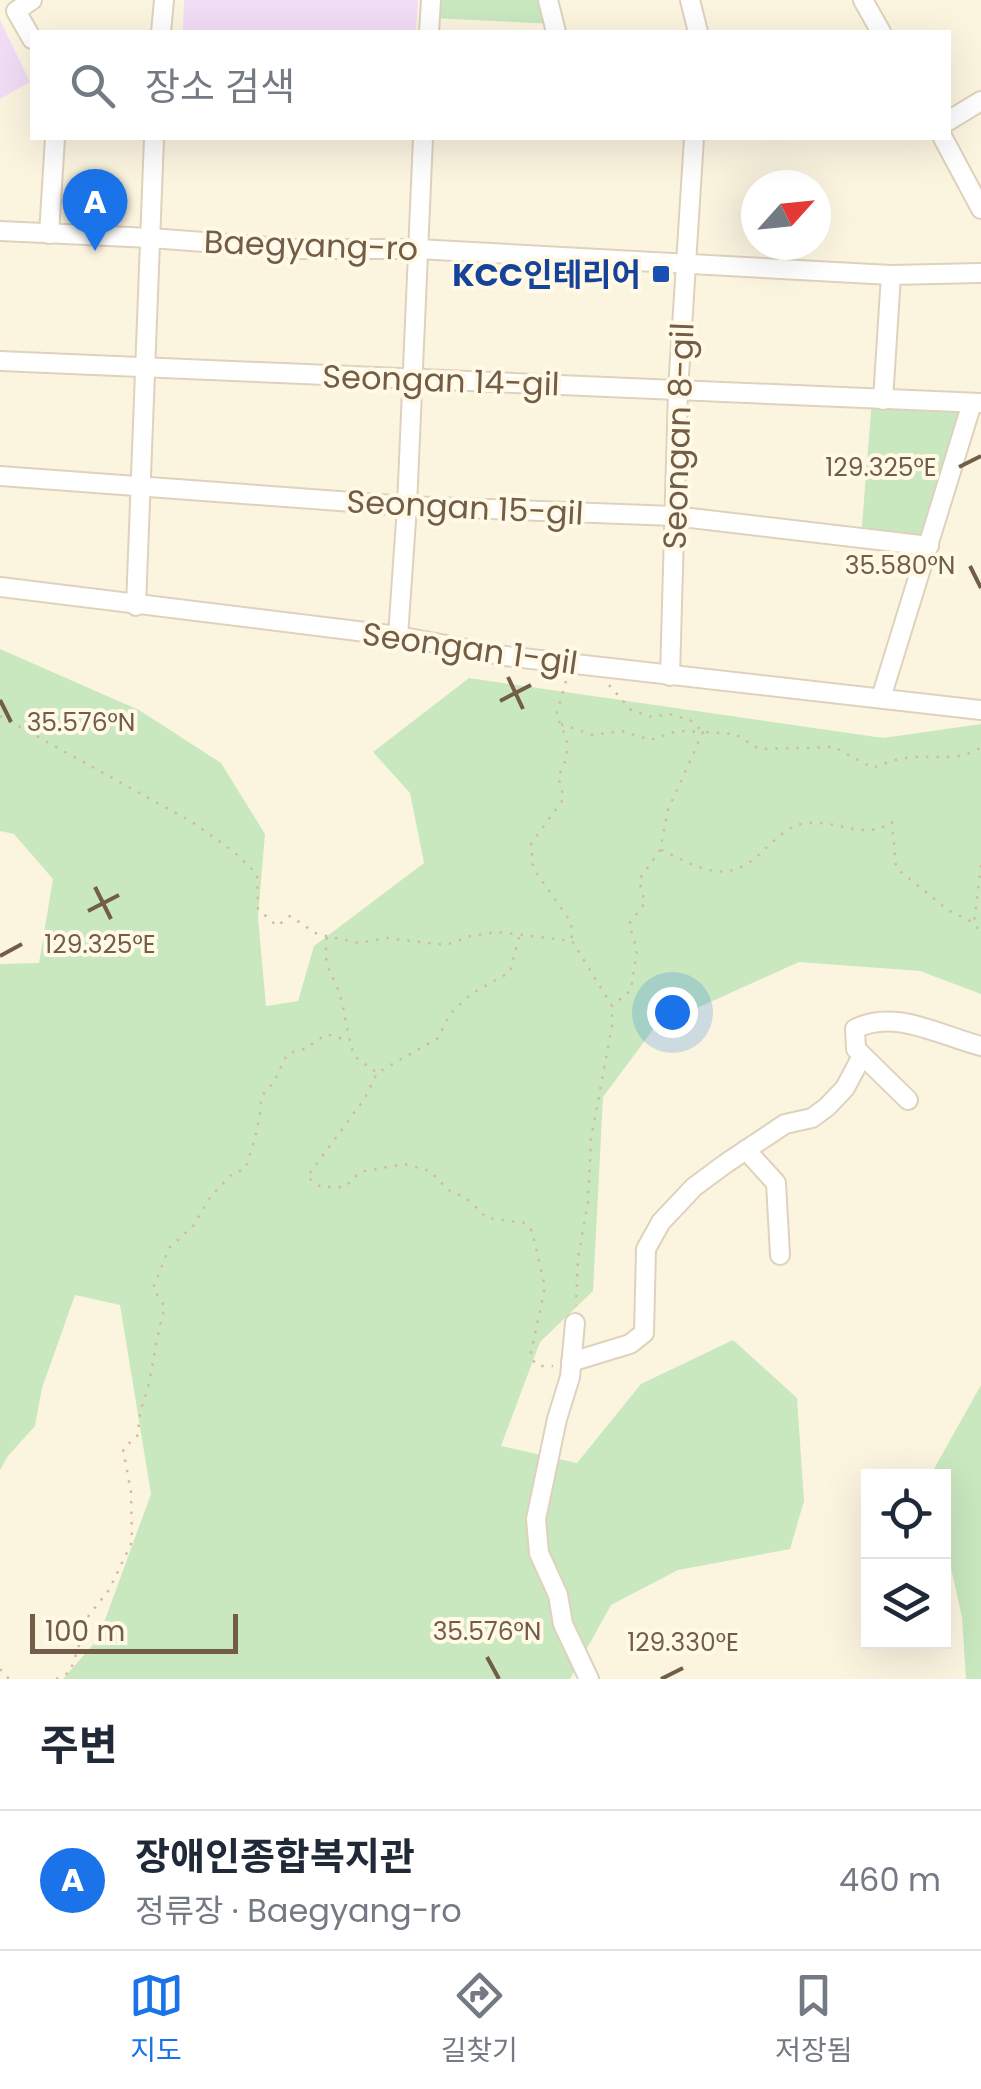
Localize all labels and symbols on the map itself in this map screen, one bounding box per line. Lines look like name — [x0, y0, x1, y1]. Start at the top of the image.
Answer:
pin: A — [62, 168, 128, 251]
north arrow — [741, 170, 831, 260]
street label: Baegyang-ro — [203, 219, 419, 271]
place label: KCC인테리어 — [452, 252, 641, 297]
marker: KCC인테리어 — [650, 263, 672, 285]
street label: Seongan 8-gil — [652, 322, 704, 550]
street label: Seongan 14-gil — [322, 353, 560, 407]
text: 129.325°E — [825, 450, 937, 485]
street label: Seongan 15-gil — [345, 478, 585, 536]
text: 35.580°N — [845, 548, 955, 583]
street label: Seongan 1-gil — [359, 611, 581, 685]
text: 35.576°N — [27, 705, 135, 740]
text: 129.325°E — [44, 927, 156, 962]
your location — [647, 987, 698, 1038]
scale bar — [30, 1609, 238, 1654]
text: 35.576°N — [433, 1614, 541, 1649]
text: 129.330°E — [627, 1625, 739, 1660]

